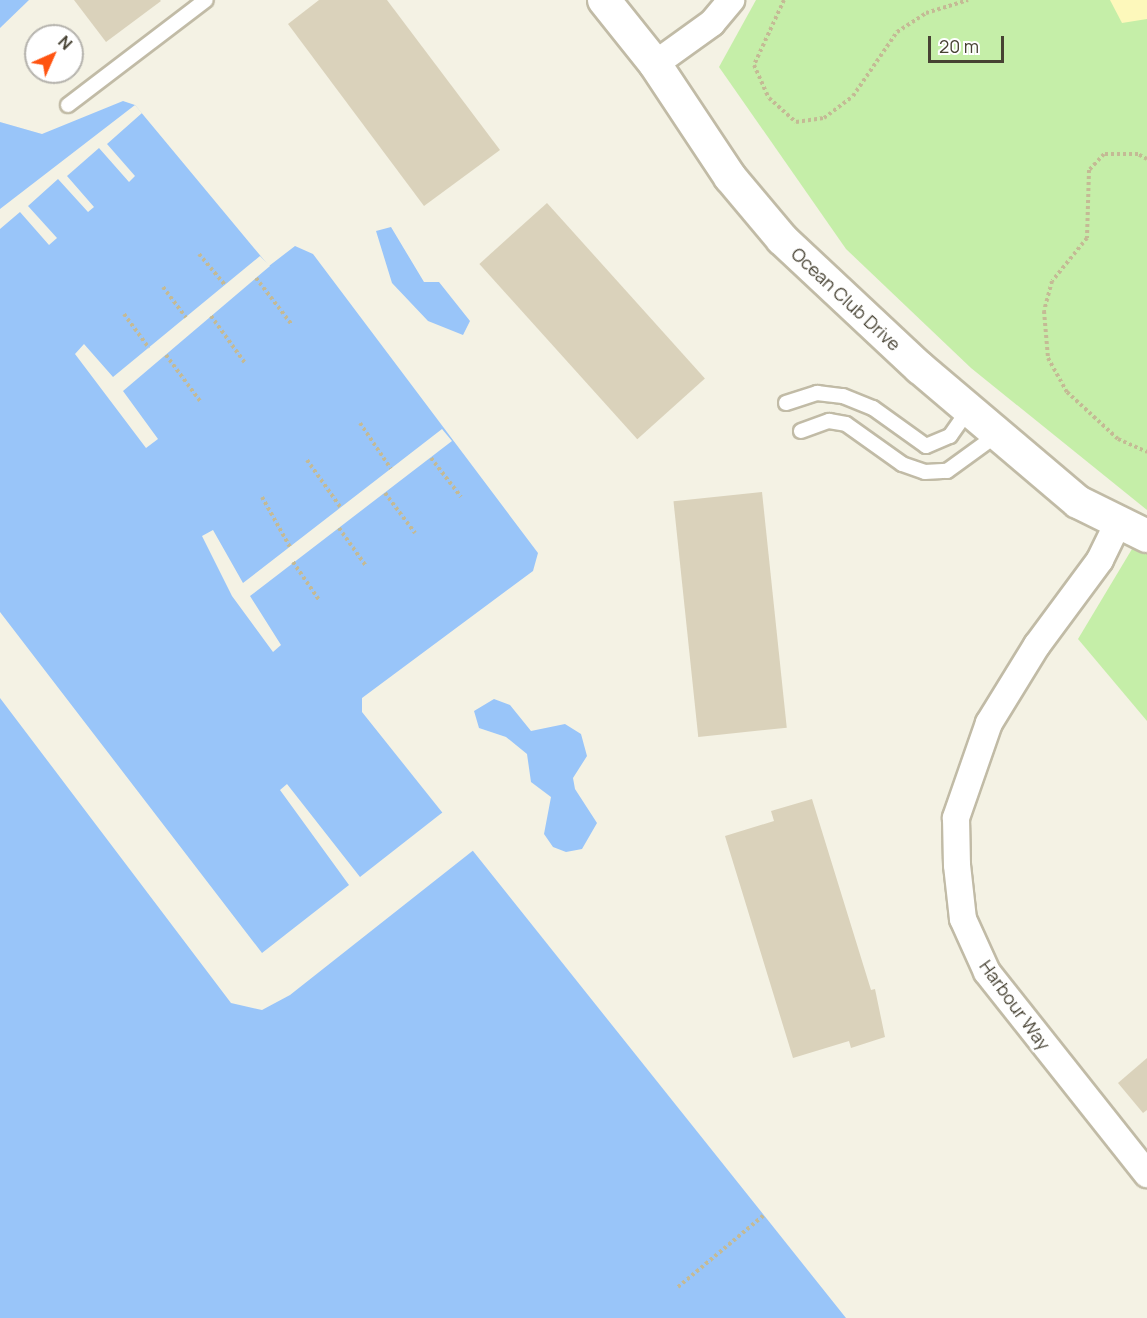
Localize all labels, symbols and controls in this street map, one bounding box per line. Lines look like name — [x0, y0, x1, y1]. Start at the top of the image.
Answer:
north arrow — [24, 24, 84, 84]
scale bar — [931, 24, 1008, 62]
text: N — [53, 31, 77, 55]
text: 20 m — [939, 34, 979, 58]
street label: Ocean Club Drive — [787, 243, 905, 355]
street label: Harbour Way — [975, 956, 1055, 1054]

